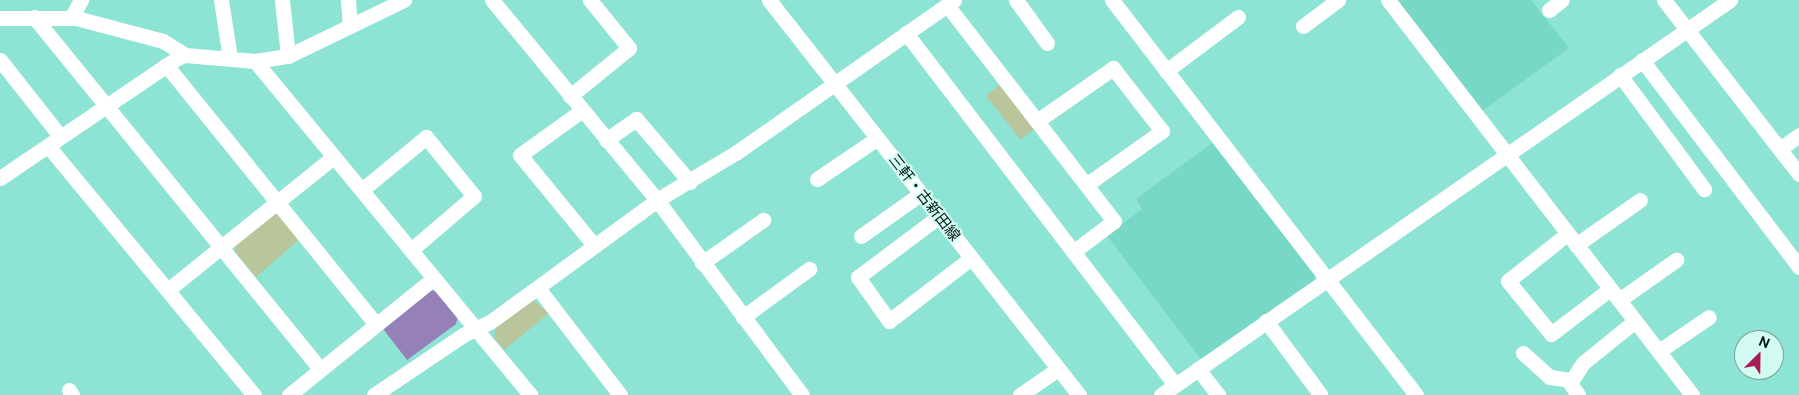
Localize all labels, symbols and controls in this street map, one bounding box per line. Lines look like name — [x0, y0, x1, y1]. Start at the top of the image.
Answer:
street label: 三軒・古新田線 — [885, 151, 963, 245]
north arrow — [1734, 330, 1784, 380]
text: N — [1756, 332, 1773, 352]

